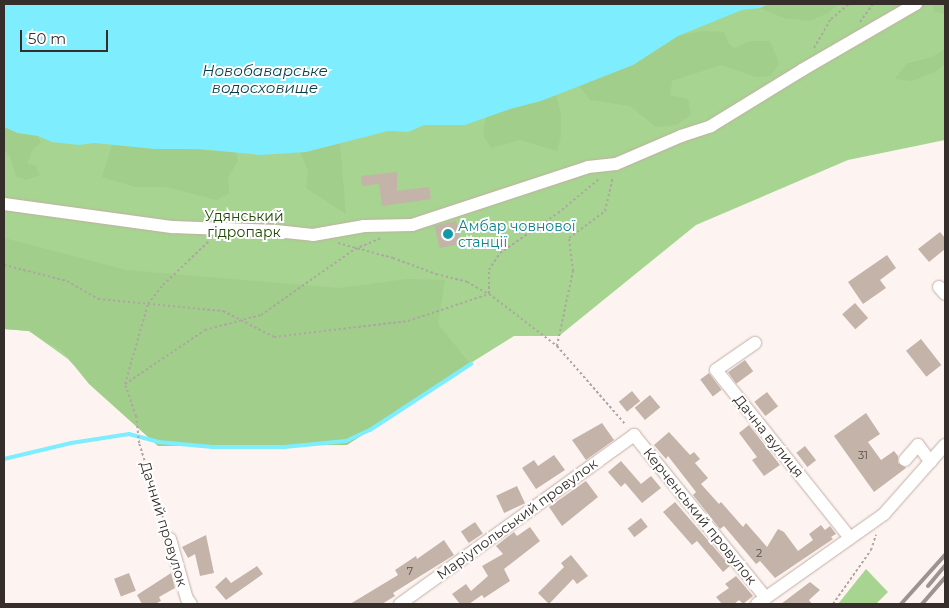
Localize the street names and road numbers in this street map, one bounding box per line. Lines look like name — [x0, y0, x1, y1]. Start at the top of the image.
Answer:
street label: Дачна вулиця — [731, 391, 807, 481]
street label: Керченський провулок — [640, 444, 760, 588]
street label: Маріупольський провулок — [433, 455, 601, 583]
street label: Дачний провулок — [137, 459, 191, 589]

